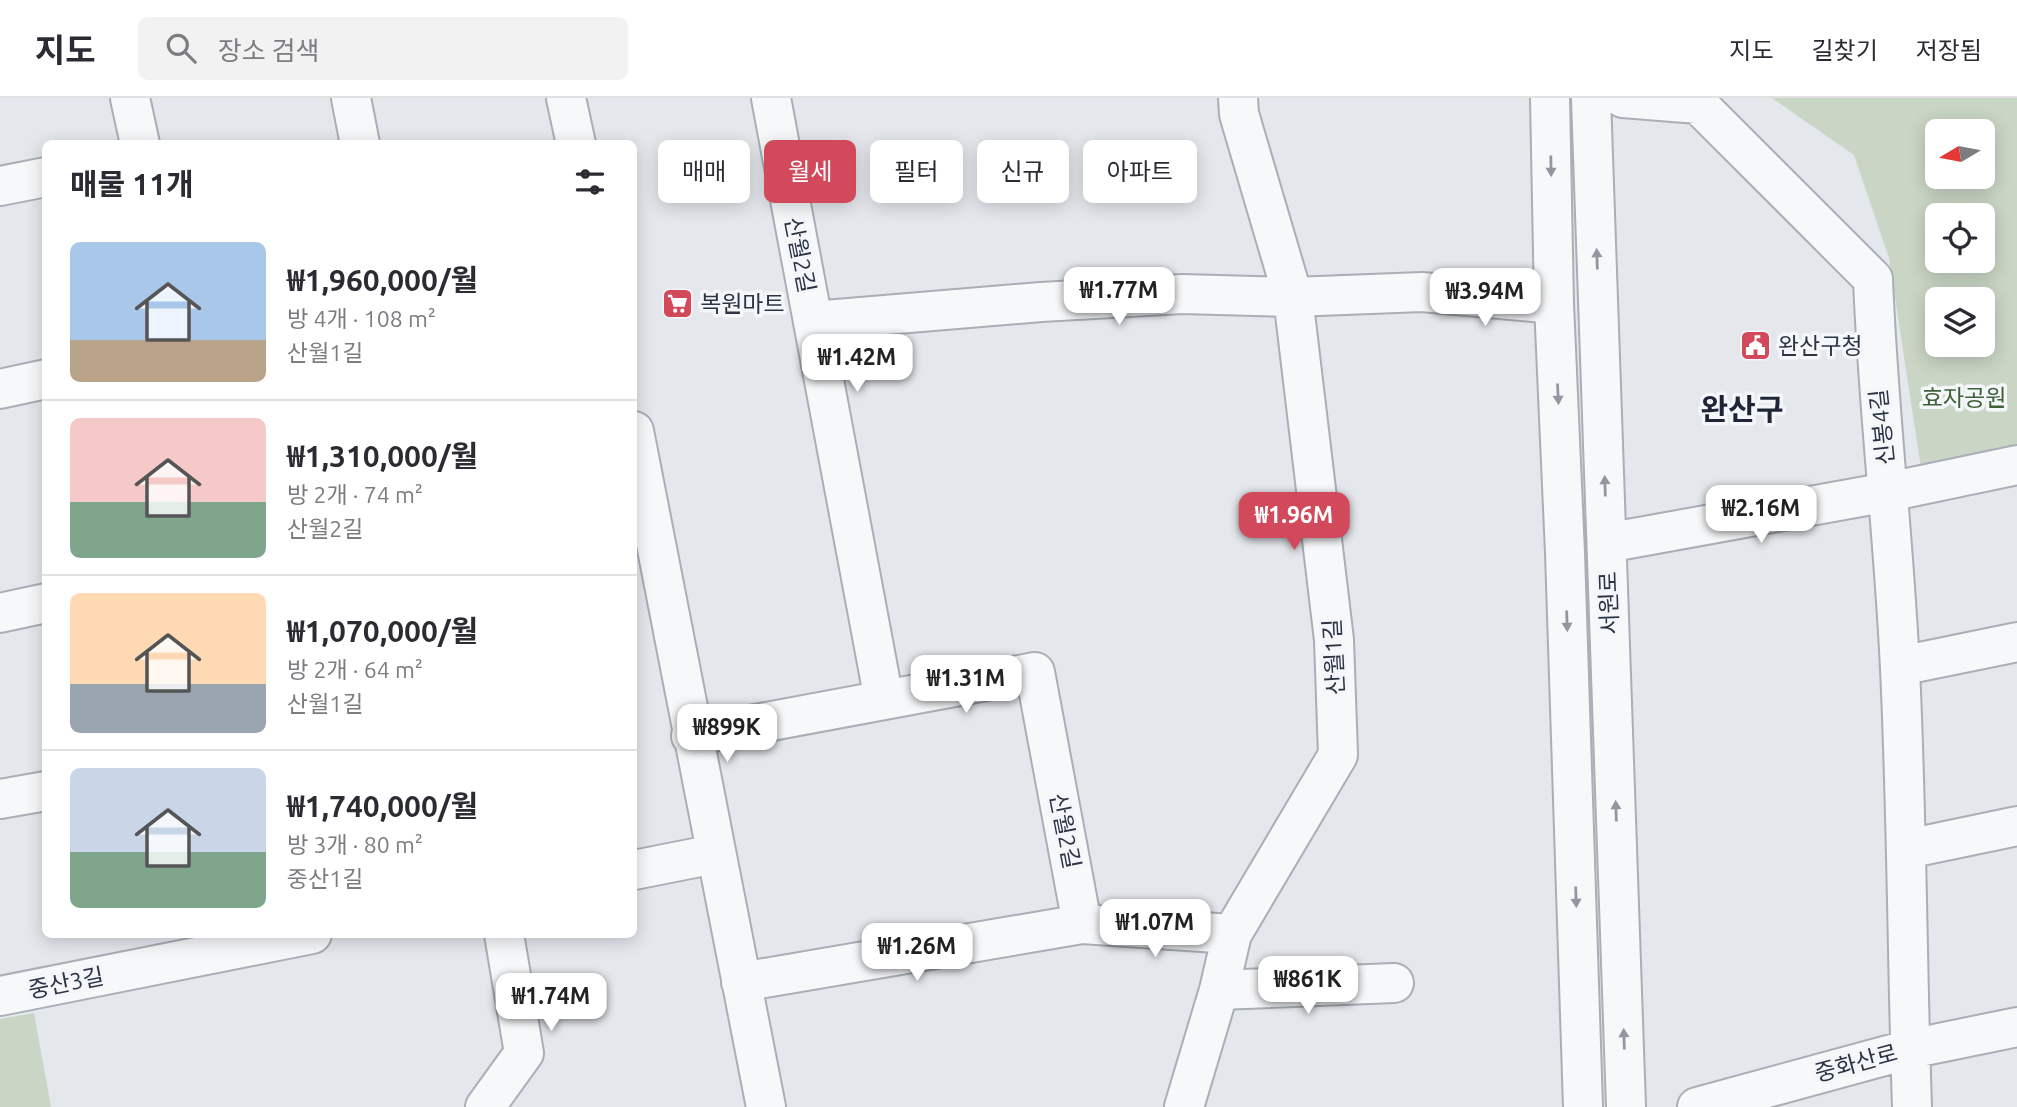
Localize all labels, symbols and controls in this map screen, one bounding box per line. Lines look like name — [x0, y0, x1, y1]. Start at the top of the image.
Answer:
search box — [138, 17, 628, 80]
icon: search — [162, 29, 200, 67]
text: 지도 — [35, 31, 96, 68]
text: 장소 검색 — [218, 36, 319, 65]
text: 지도 — [1729, 37, 1774, 64]
text: 길찾기 — [1812, 37, 1878, 64]
text: 저장됨 — [1916, 37, 1982, 64]
north arrow — [1925, 119, 1995, 189]
map controls — [1925, 119, 1995, 357]
chip: 매매 — [658, 140, 750, 203]
chip: 월세 — [764, 140, 856, 203]
chip: 필터 — [870, 140, 963, 203]
chip: 신규 — [977, 140, 1069, 203]
chip: 아파트 — [1083, 140, 1197, 203]
one-way arrow — [1546, 155, 1557, 177]
icon: filters — [571, 163, 609, 201]
text: 매물 11개 — [70, 167, 194, 201]
button: locate — [1925, 203, 1995, 273]
street label: 산월2길 — [781, 215, 820, 295]
one-way arrow — [1591, 248, 1602, 270]
text: ₩1,960,000/월 — [287, 263, 478, 297]
pin: ₩1.77M — [1062, 268, 1176, 327]
pin: ₩3.94M — [1428, 268, 1542, 328]
icon: home — [126, 270, 210, 354]
text: ₩1.77M — [1080, 277, 1158, 302]
text: ₩3.94M — [1446, 278, 1524, 303]
supermarket icon: 복원마트 — [660, 287, 694, 321]
button: layers — [1925, 287, 1995, 357]
place label: 복원마트 — [700, 291, 785, 316]
text: 방 4개 · 108 m² — [287, 306, 436, 331]
public building icon: 완산구청 — [1738, 329, 1772, 363]
place label: 완산구청 — [1778, 333, 1863, 358]
pin: ₩1.42M — [800, 334, 914, 394]
text: 산월1길 — [287, 340, 363, 365]
text: ₩1.42M — [818, 344, 896, 369]
one-way arrow — [1552, 383, 1563, 405]
park label: 효자공원 — [1922, 385, 2006, 410]
street label: 신봉4길 — [1865, 388, 1898, 466]
district label: 완산구 — [1701, 392, 1783, 426]
text: ₩1,310,000/월 — [287, 439, 478, 473]
icon: home — [126, 446, 210, 530]
one-way arrow — [1599, 475, 1610, 497]
text: 방 2개 · 74 m² — [287, 482, 423, 507]
pin: ₩2.16M — [1704, 486, 1818, 545]
pin: ₩1.96M — [1237, 492, 1351, 552]
text: ₩2.16M — [1722, 495, 1800, 520]
text: ₩1.96M — [1255, 502, 1333, 527]
text: 산월2길 — [287, 516, 363, 541]
street label: 서원로 — [1595, 571, 1622, 635]
one-way arrow — [1562, 610, 1573, 632]
text: ₩1,070,000/월 — [287, 614, 478, 648]
street label: 산월1길 — [1319, 618, 1348, 696]
icon: home — [126, 621, 210, 705]
pin: ₩1.31M — [909, 656, 1023, 715]
text: 방 2개 · 64 m² — [287, 657, 423, 682]
text: ₩1.31M — [927, 665, 1005, 690]
text: 산월1길 — [287, 691, 363, 716]
pin: ₩899K — [678, 704, 776, 764]
text: ₩899K — [693, 714, 761, 739]
text: ₩1,740,000/월 — [287, 789, 478, 823]
street label: 산월2길 — [1046, 791, 1085, 871]
icon: home — [126, 796, 210, 880]
one-way arrow — [1611, 800, 1622, 822]
text: 방 3개 · 80 m² — [287, 832, 423, 857]
text: 중산1길 — [287, 866, 363, 891]
one-way arrow — [1570, 887, 1582, 909]
pin: ₩1.07M — [1098, 900, 1212, 959]
text: ₩1.07M — [1116, 909, 1194, 934]
pin: ₩1.26M — [860, 924, 974, 983]
text: ₩1.26M — [878, 933, 956, 958]
pin: ₩861K — [1259, 956, 1357, 1016]
street label: 중산3길 — [26, 963, 106, 1002]
text: ₩861K — [1274, 966, 1342, 991]
pin: ₩1.74M — [494, 974, 608, 1033]
text: ₩1.74M — [512, 983, 590, 1008]
one-way arrow — [1619, 1028, 1630, 1050]
street label: 중화산로 — [1812, 1039, 1900, 1086]

